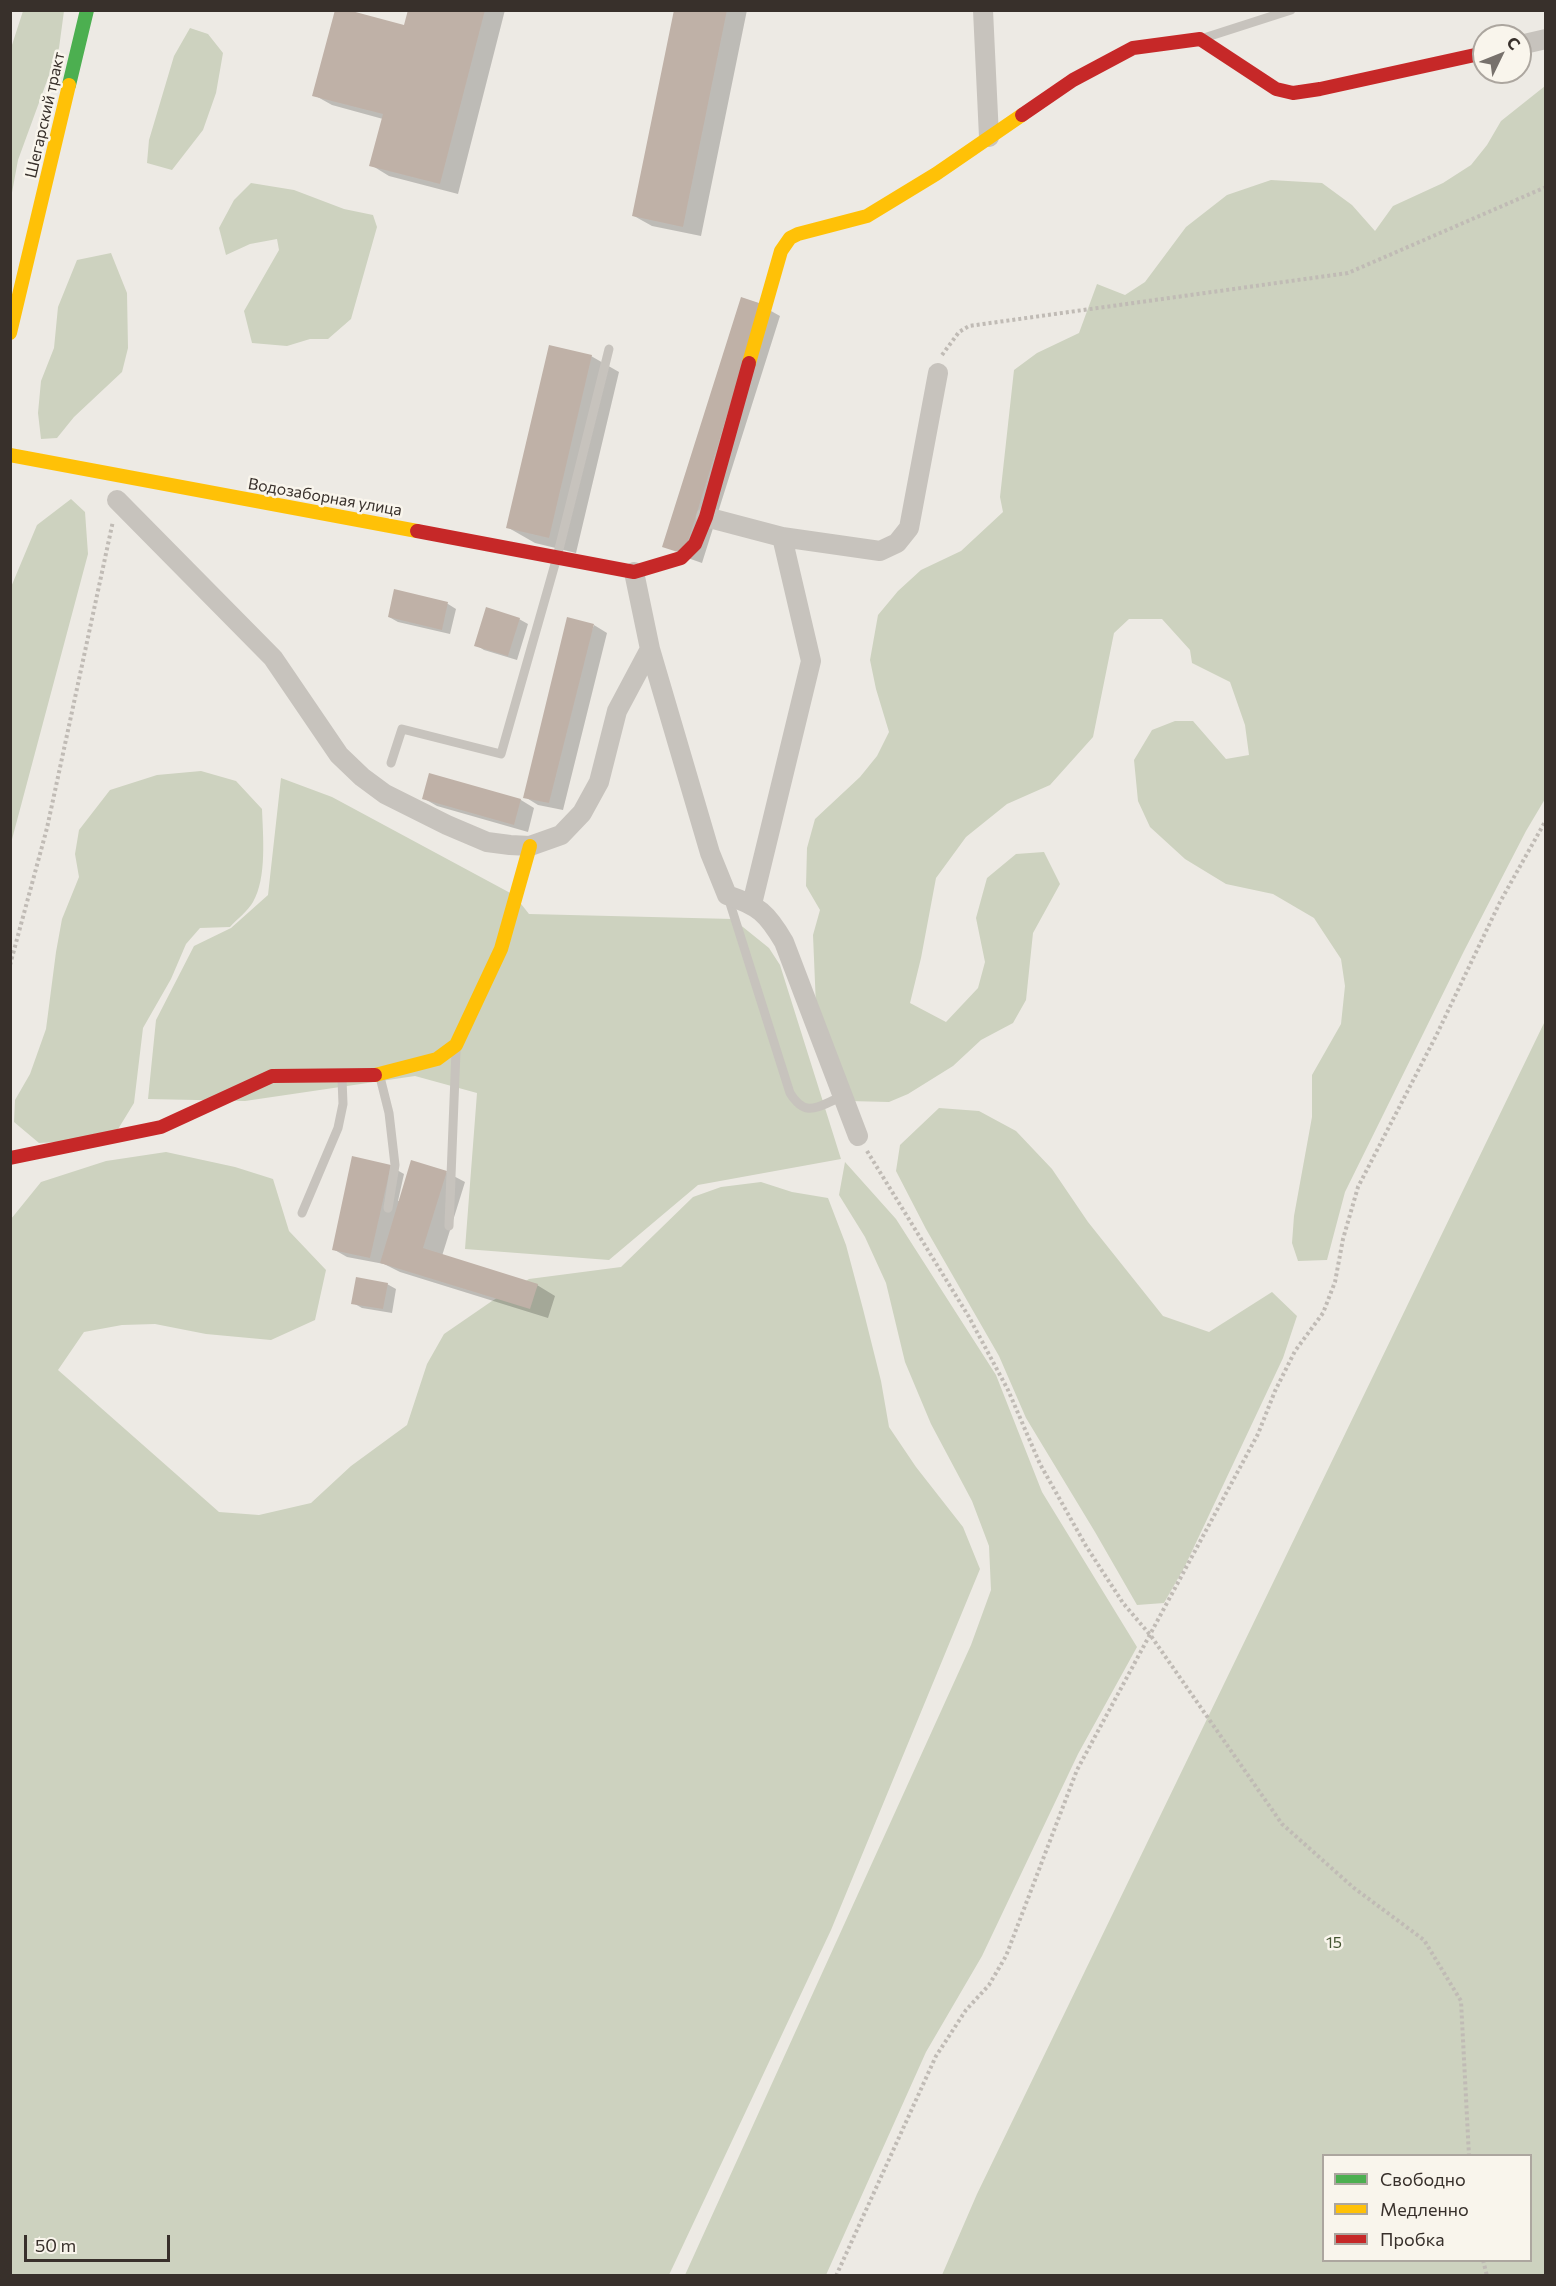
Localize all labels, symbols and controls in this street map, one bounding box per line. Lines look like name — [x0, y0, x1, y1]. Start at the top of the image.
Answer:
north arrow — [1472, 24, 1532, 84]
text: С — [1503, 32, 1525, 53]
street label: Шегарский тракт — [21, 50, 69, 180]
street label: Водозаборная улица — [247, 474, 403, 520]
park label: 15 — [1326, 1933, 1342, 1953]
legend — [1322, 2154, 1532, 2262]
text: Свободно — [1380, 2168, 1466, 2190]
text: Медленно — [1380, 2198, 1469, 2220]
scale bar — [27, 2223, 172, 2261]
text: Пробка — [1380, 2228, 1445, 2250]
text: 50 m — [35, 2234, 76, 2256]

